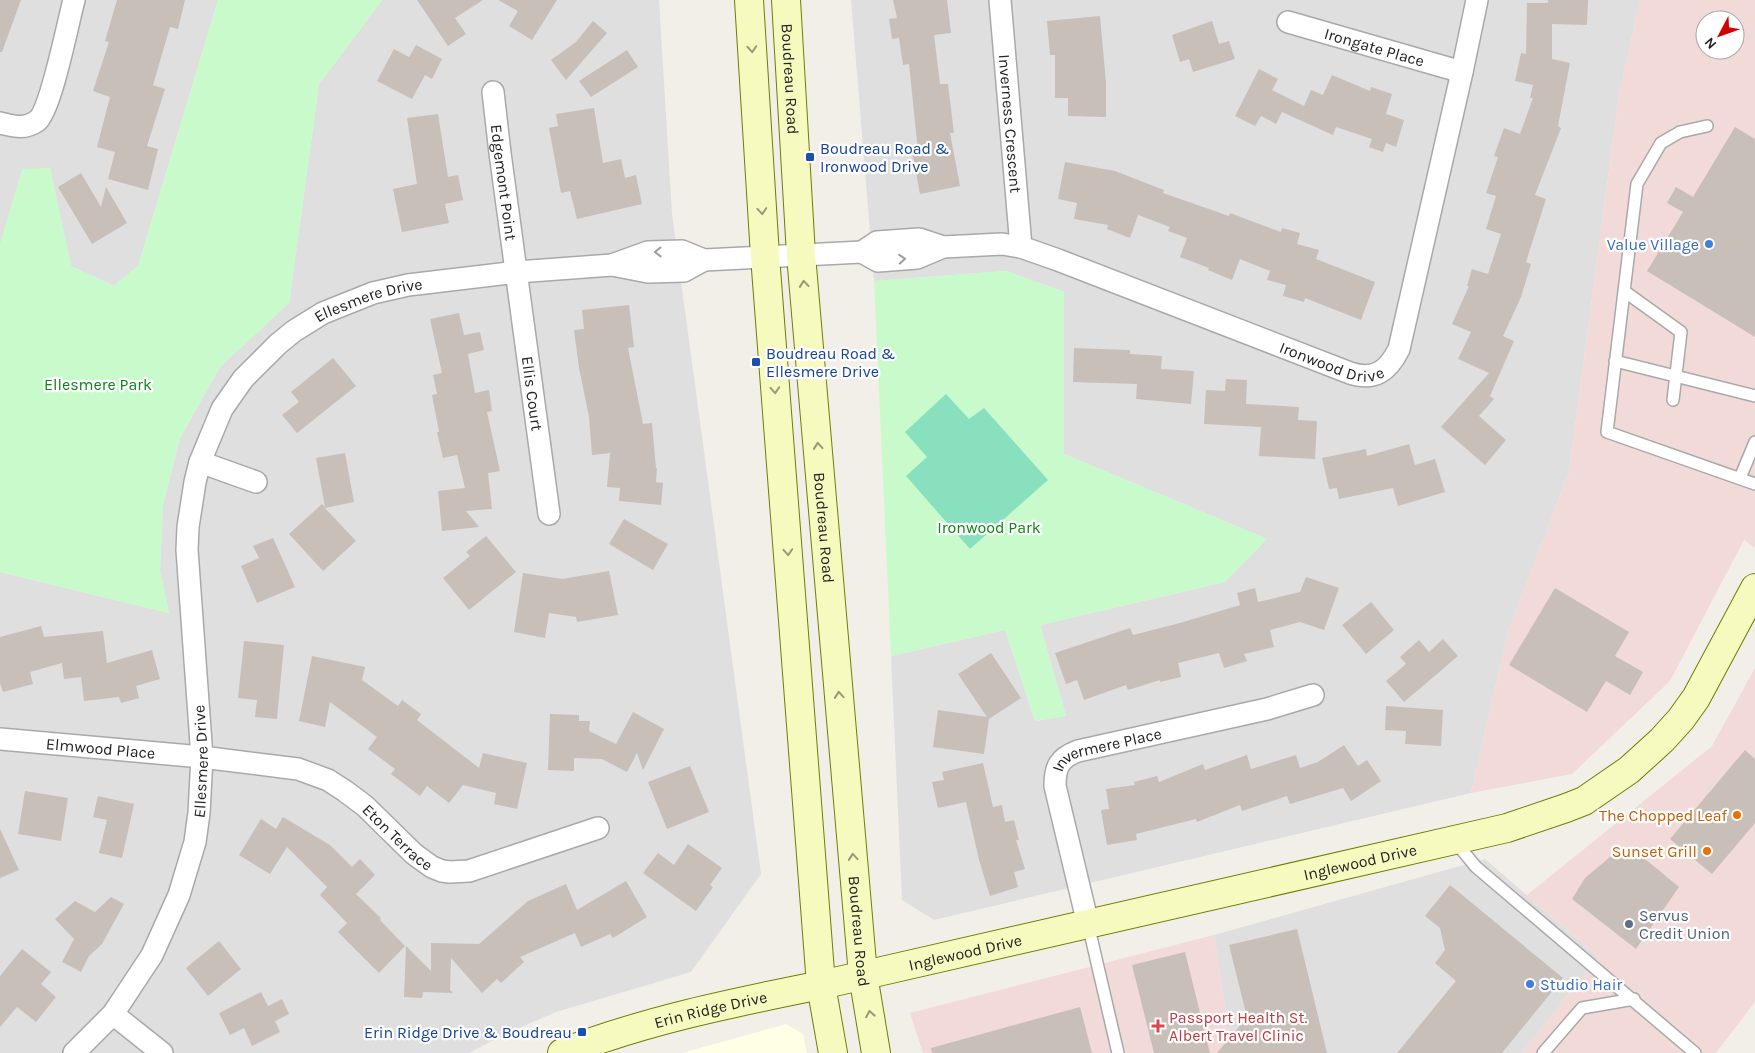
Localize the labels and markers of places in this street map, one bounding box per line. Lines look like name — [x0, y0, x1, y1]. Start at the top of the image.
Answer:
place label: Boudreau Road & Ironwood Drive — [820, 139, 949, 176]
marker: Boudreau Road & Ironwood Drive — [804, 151, 816, 163]
place label: Value Village — [1607, 235, 1699, 254]
marker: Value Village — [1703, 238, 1715, 250]
place label: Boudreau Road & Ellesmere Drive — [766, 344, 895, 381]
marker: Boudreau Road & Ellesmere Drive — [750, 356, 762, 368]
place label: The Chopped Leaf — [1599, 806, 1728, 825]
marker: The Chopped Leaf — [1731, 809, 1743, 821]
place label: Sunset Grill — [1612, 842, 1697, 861]
marker: Sunset Grill — [1701, 845, 1713, 857]
place label: Servus Credit Union — [1639, 906, 1730, 943]
marker: Servus Credit Union — [1623, 918, 1635, 930]
place label: Studio Hair — [1540, 975, 1622, 994]
marker: Studio Hair — [1524, 978, 1536, 990]
place label: Passport Health St. Albert Travel Clinic — [1169, 1008, 1308, 1045]
marker: Passport Health St. Albert Travel Clinic — [1151, 1019, 1165, 1033]
place label: Erin Ridge Drive & Boudreau — [364, 1023, 572, 1042]
marker: Erin Ridge Drive & Boudreau — [576, 1026, 588, 1038]

